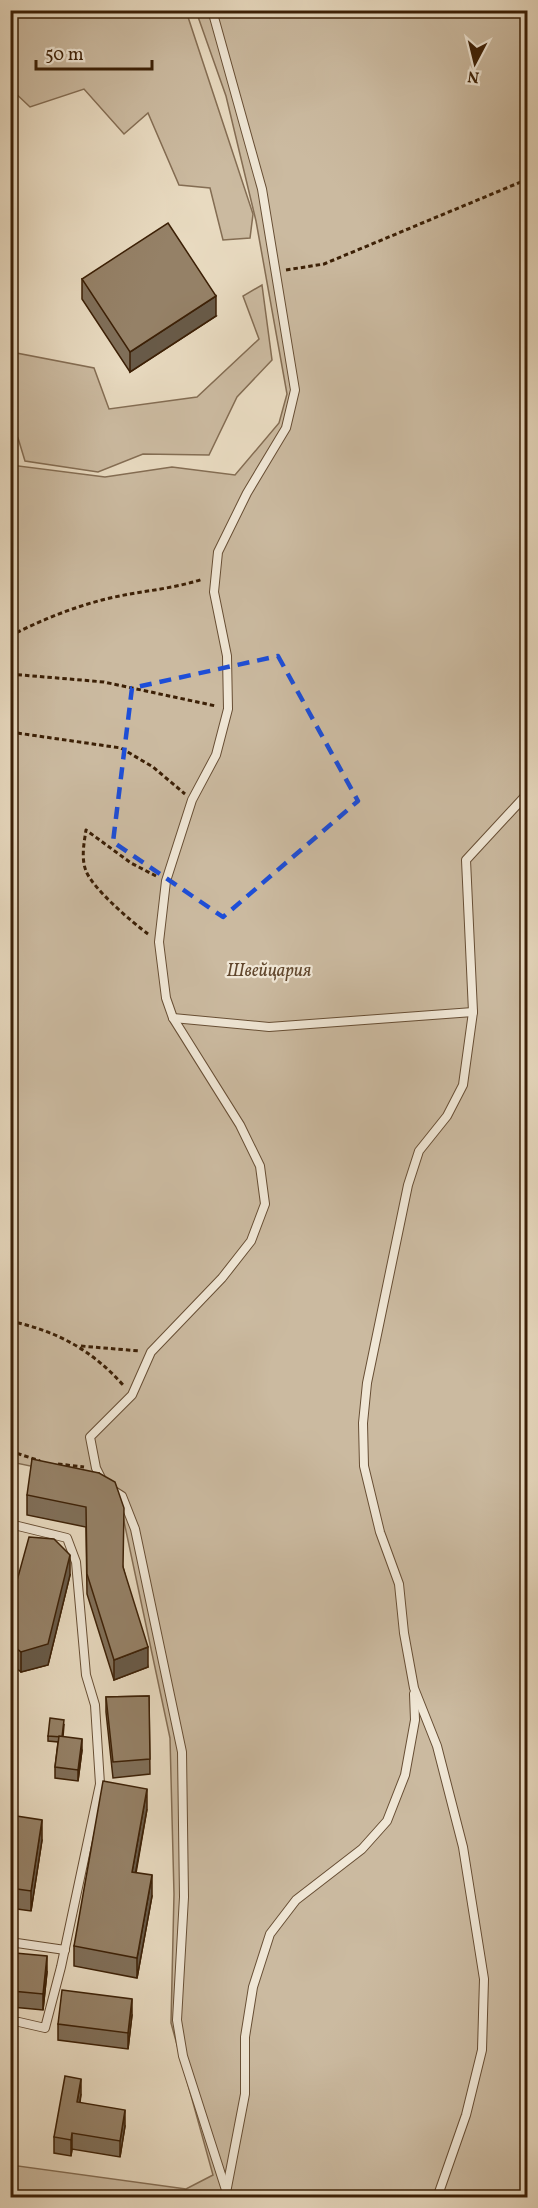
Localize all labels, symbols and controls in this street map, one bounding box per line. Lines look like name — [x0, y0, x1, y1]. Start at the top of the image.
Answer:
scale bar — [36, 33, 152, 71]
north arrow — [445, 33, 505, 93]
text: 50 m — [45, 43, 84, 68]
text: N — [466, 64, 481, 88]
park label: Швейцария — [227, 959, 311, 984]

